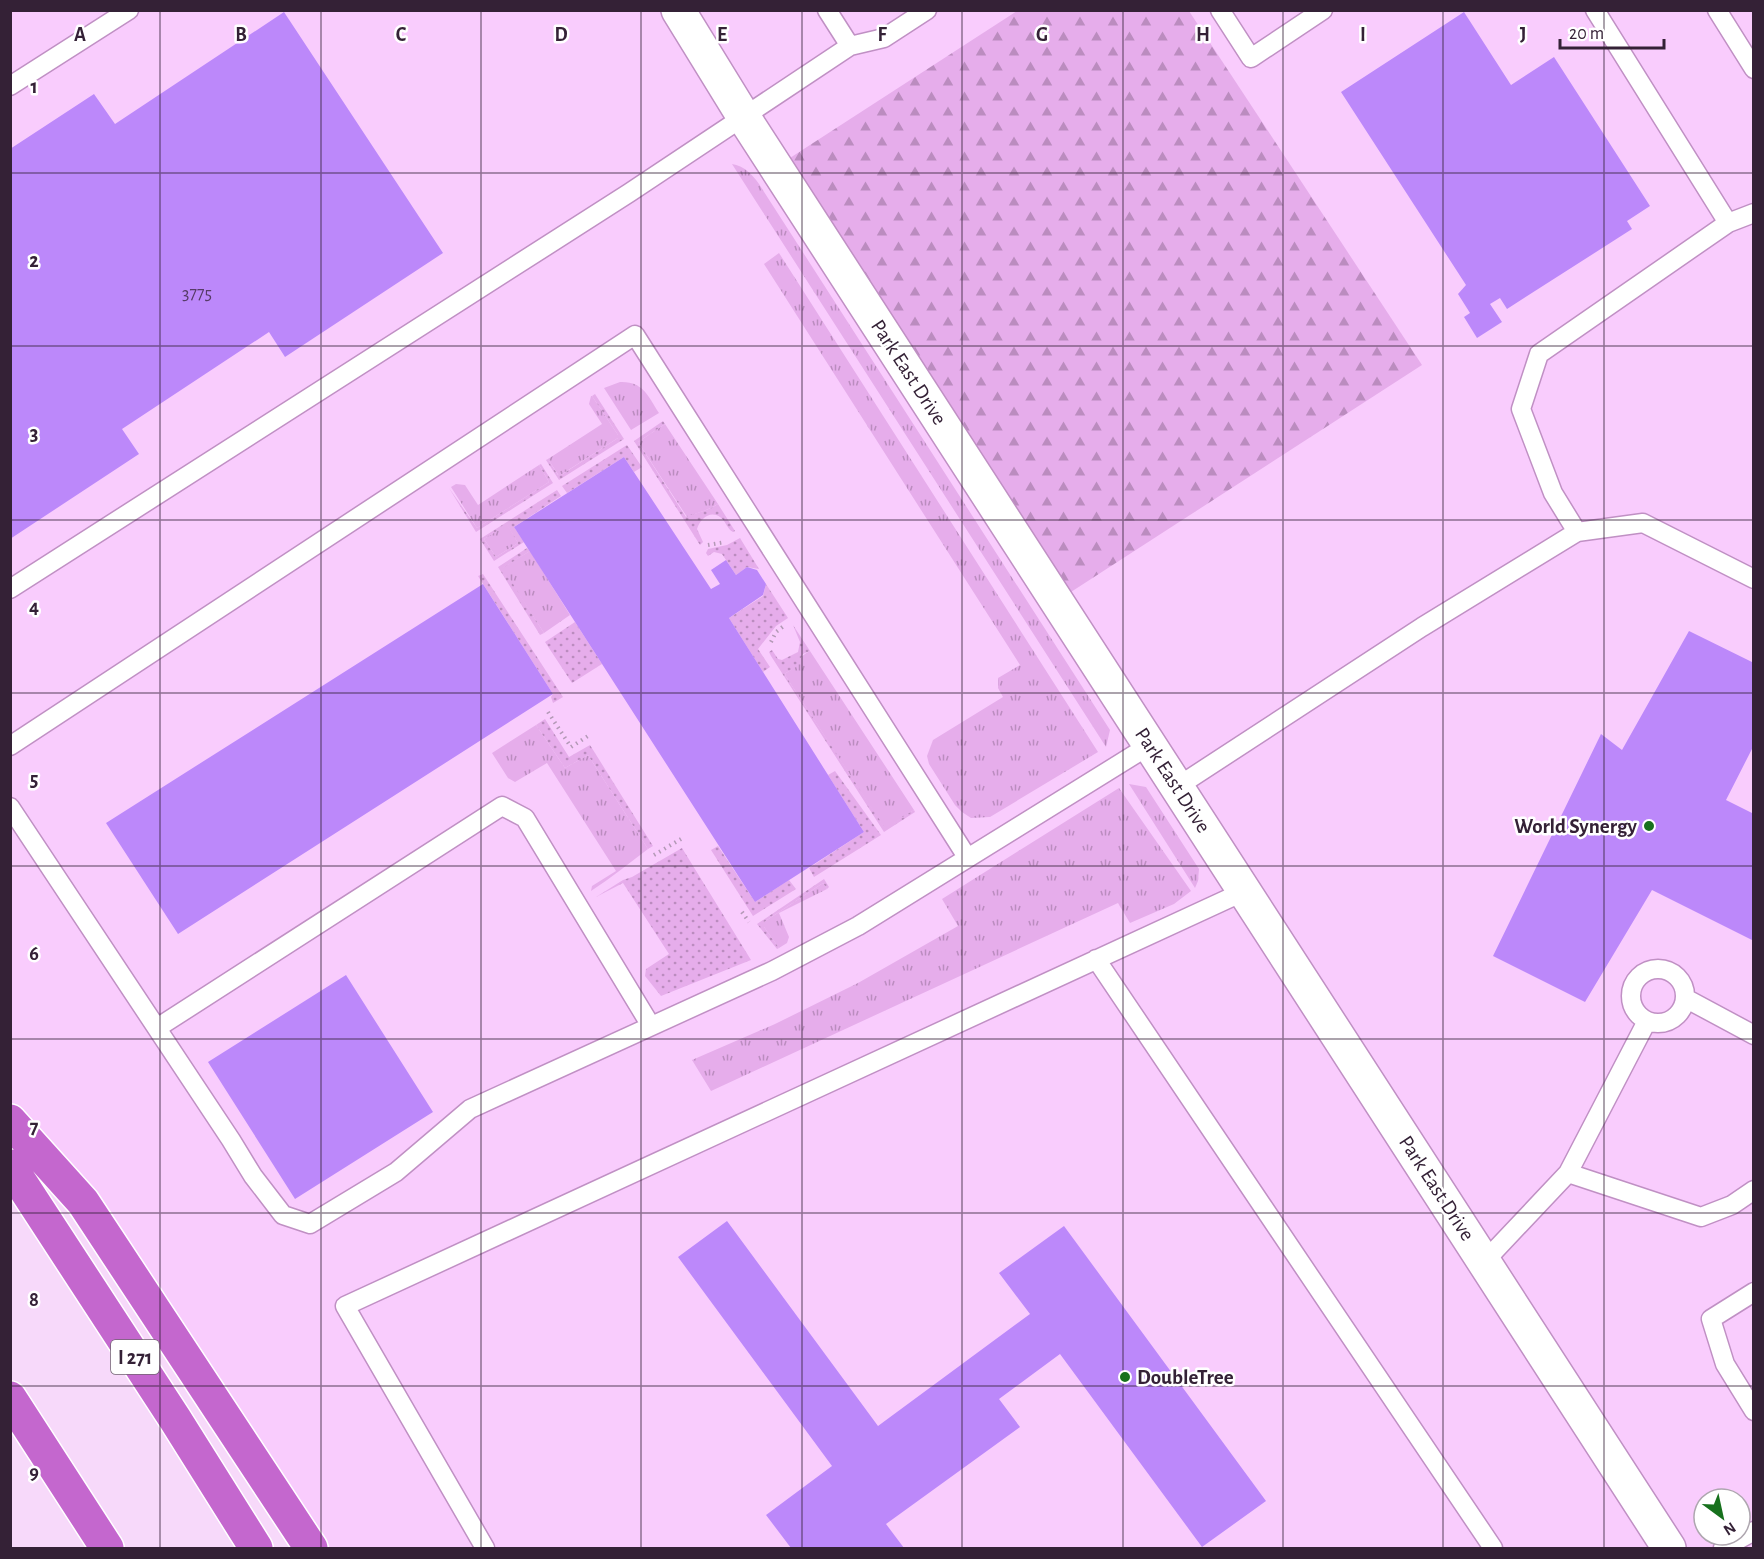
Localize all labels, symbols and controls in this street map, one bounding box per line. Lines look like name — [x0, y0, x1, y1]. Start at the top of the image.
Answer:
scale bar — [1560, 12, 1664, 50]
text: A — [74, 25, 86, 45]
text: B — [235, 25, 247, 45]
text: C — [396, 25, 407, 45]
text: D — [554, 25, 568, 45]
text: E — [717, 25, 727, 45]
text: F — [877, 25, 887, 45]
text: G — [1036, 25, 1048, 45]
text: H — [1196, 25, 1210, 45]
text: I — [1360, 25, 1366, 45]
text: J — [1520, 25, 1526, 45]
text: 20 m — [1569, 25, 1604, 43]
text: 1 — [30, 77, 38, 97]
text: 2 — [29, 251, 39, 271]
house number: 3775 — [182, 285, 212, 303]
street label: Park East Drive — [867, 316, 950, 429]
text: 3 — [30, 424, 38, 444]
text: 4 — [29, 597, 39, 617]
street label: Park East Drive — [1131, 724, 1214, 837]
text: 5 — [30, 770, 38, 790]
place label: World Synergy — [1514, 816, 1638, 837]
marker: World Synergy — [1642, 819, 1656, 833]
text: 6 — [29, 944, 39, 964]
text: 7 — [30, 1117, 39, 1137]
street label: Park East Drive — [1395, 1132, 1478, 1245]
text: 8 — [29, 1290, 39, 1310]
road number: I 271 — [111, 1340, 159, 1374]
place label: DoubleTree — [1137, 1367, 1234, 1388]
marker: DoubleTree — [1118, 1370, 1132, 1384]
text: 9 — [29, 1463, 39, 1483]
north arrow — [1692, 1487, 1752, 1547]
text: N — [1721, 1519, 1739, 1538]

